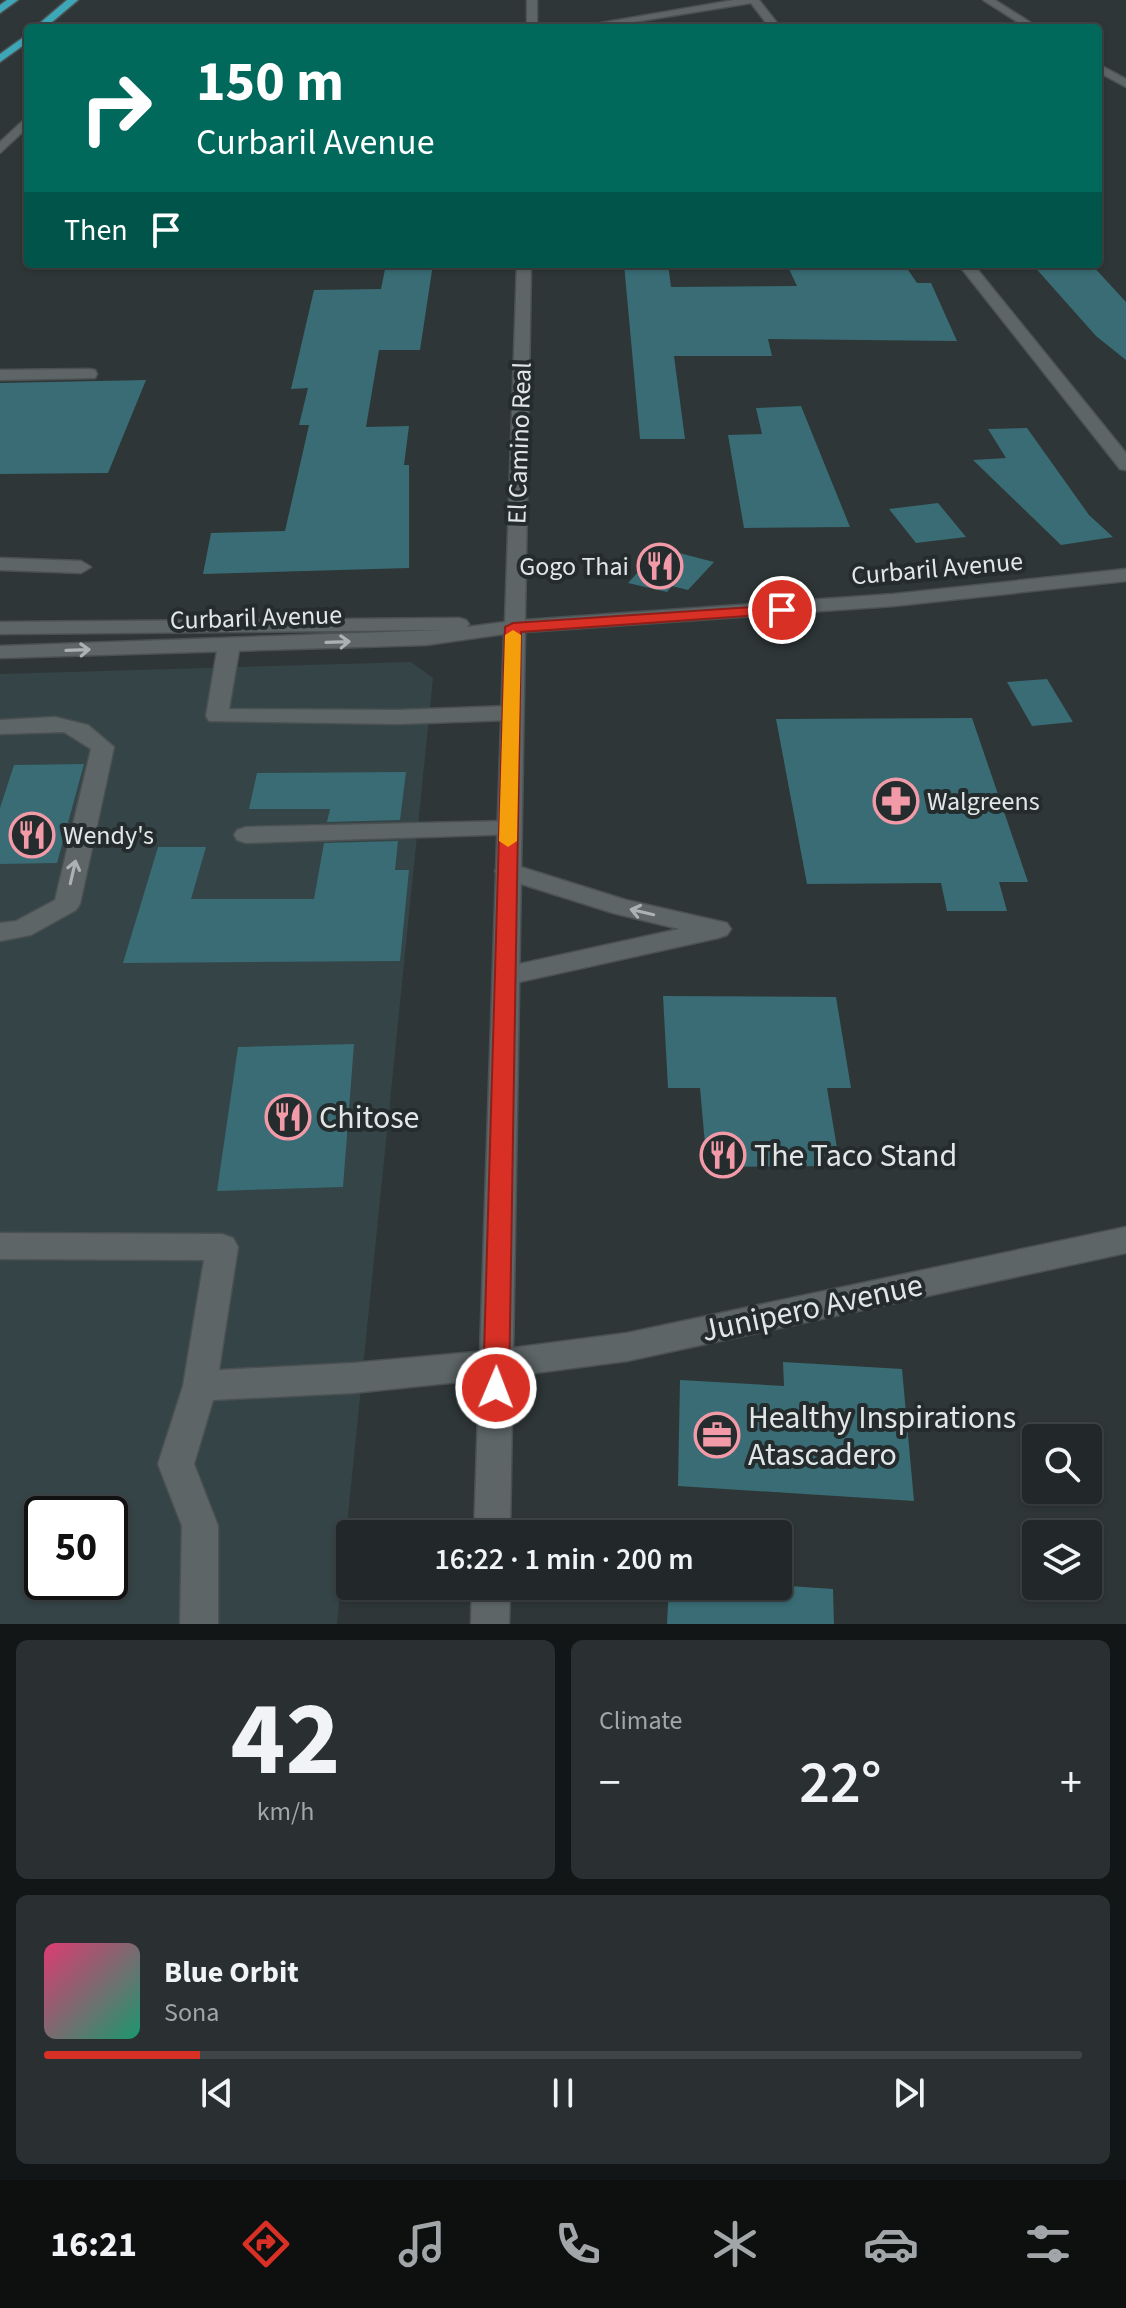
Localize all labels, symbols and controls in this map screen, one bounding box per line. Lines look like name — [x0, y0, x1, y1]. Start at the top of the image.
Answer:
text: 150 m — [196, 43, 344, 122]
icon: right — [64, 56, 168, 160]
text: Curbaril Avenue — [196, 117, 435, 168]
icon: arrive — [144, 208, 188, 252]
text: Then — [64, 209, 128, 252]
street label: El Camino Real — [498, 362, 541, 524]
restaurant icon: Gogo Thai — [636, 542, 684, 590]
street label: Curbaril Avenue — [850, 543, 1024, 594]
place label: Gogo Thai — [519, 548, 629, 585]
pin — [748, 576, 816, 644]
icon: arrive — [760, 588, 804, 632]
street label: Curbaril Avenue — [169, 596, 343, 639]
one-way arrow — [324, 635, 351, 650]
one-way arrow — [64, 642, 91, 657]
pharmacy icon: Walgreens — [872, 777, 920, 825]
place label: Walgreens — [927, 783, 1040, 820]
restaurant icon: Wendy's — [8, 811, 56, 859]
place label: Wendy's — [63, 817, 154, 854]
one-way arrow — [67, 860, 82, 885]
one-way arrow — [630, 904, 655, 919]
restaurant icon: Chitose — [264, 1093, 312, 1141]
place label: Chitose — [319, 1095, 419, 1141]
restaurant icon: The Taco Stand — [699, 1131, 747, 1179]
place label: The Taco Stand — [754, 1133, 957, 1179]
street label: Junipero Avenue — [697, 1262, 927, 1354]
position arrow — [454, 1346, 538, 1430]
place label: Healthy Inspirations Atascadero — [748, 1395, 1016, 1478]
office icon: Healthy Inspirations Atascadero — [693, 1411, 741, 1459]
map controls — [1022, 1424, 1102, 1600]
button: search — [1022, 1424, 1102, 1504]
speed limit sign: 50 — [24, 1496, 128, 1600]
button: layers — [1022, 1520, 1102, 1600]
text: 16:22 · 1 min · 200 m — [434, 1538, 694, 1581]
text: 42 — [231, 1667, 340, 1815]
text: Climate — [599, 1702, 683, 1739]
text: 22° — [799, 1741, 882, 1826]
text: − — [599, 1752, 621, 1815]
text: + — [1060, 1752, 1082, 1815]
text: km/h — [257, 1793, 314, 1830]
text: Blue Orbit — [164, 1951, 299, 1994]
text: Sona — [164, 1994, 219, 2031]
icon: previous — [195, 2071, 239, 2115]
icon: pause — [541, 2071, 585, 2115]
icon: next — [887, 2071, 931, 2115]
icon: directions — [238, 2216, 294, 2272]
icon: music — [394, 2216, 450, 2272]
icon: phone — [550, 2216, 606, 2272]
icon: climate — [707, 2216, 763, 2272]
icon: car — [863, 2216, 919, 2272]
icon: filters — [1020, 2216, 1076, 2272]
text: 16:21 — [50, 2219, 137, 2270]

